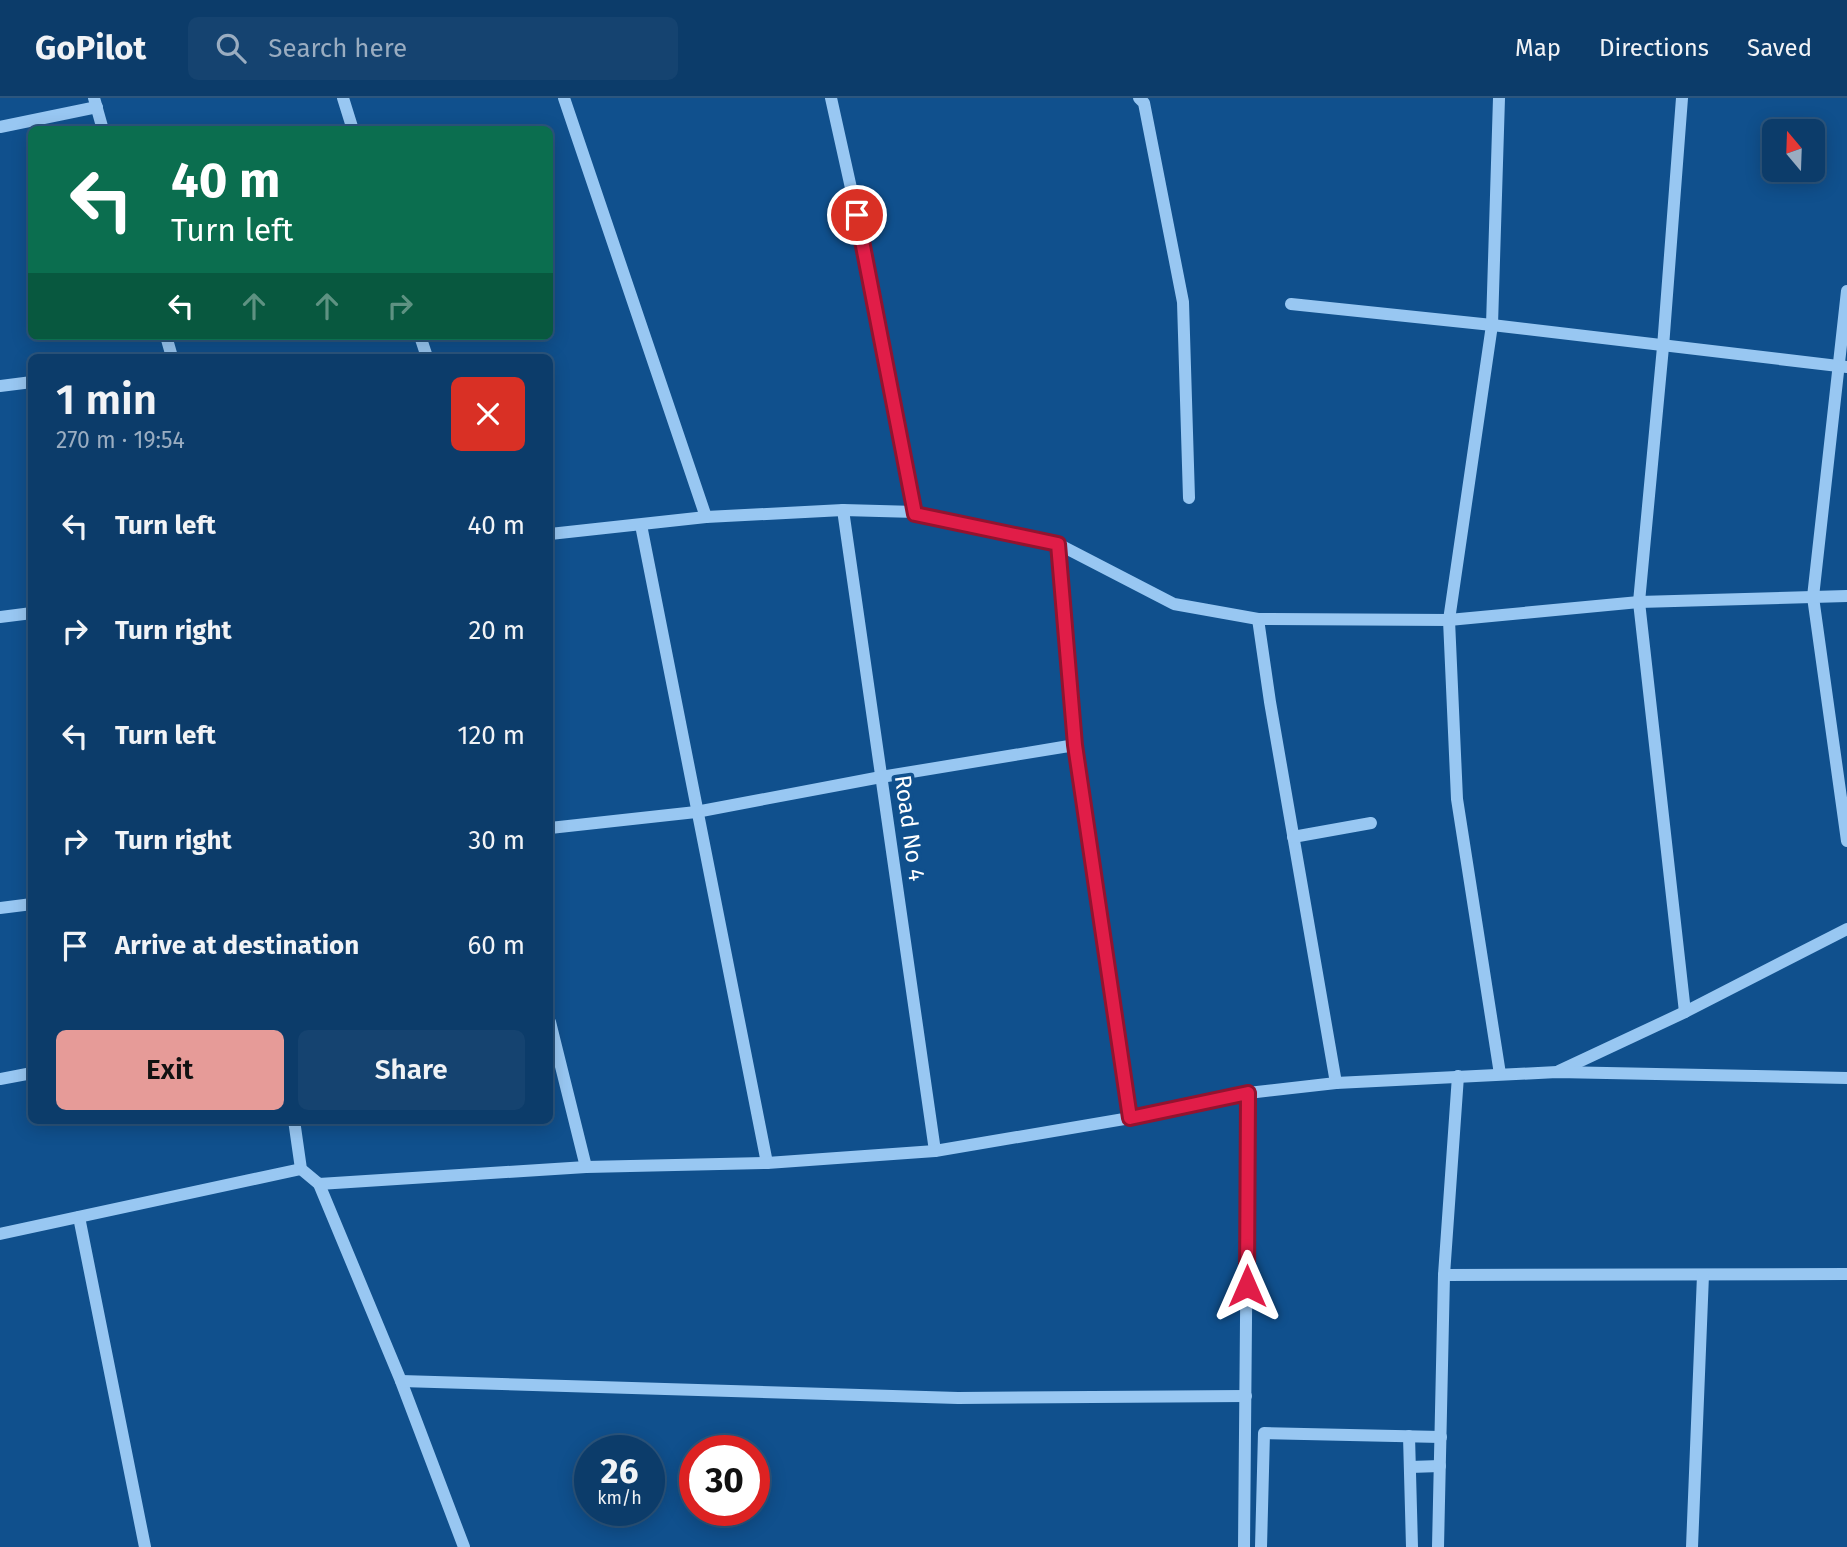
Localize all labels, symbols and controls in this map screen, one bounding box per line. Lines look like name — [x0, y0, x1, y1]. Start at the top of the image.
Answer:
search box — [188, 17, 678, 80]
text: GoPilot — [35, 28, 146, 68]
icon: search — [212, 29, 250, 67]
text: Search here — [268, 33, 407, 64]
text: Map — [1515, 34, 1561, 62]
text: Directions — [1599, 34, 1709, 62]
text: Saved — [1747, 34, 1812, 62]
north arrow — [1762, 119, 1825, 182]
map controls — [1762, 119, 1825, 182]
text: 40 m — [171, 151, 280, 210]
icon: left — [56, 154, 147, 245]
pin — [827, 185, 887, 245]
icon: arrive — [838, 196, 876, 234]
text: Turn left — [171, 211, 293, 249]
icon: left — [162, 287, 200, 325]
icon: ahead — [235, 287, 273, 325]
icon: ahead — [308, 287, 346, 325]
icon: right — [381, 287, 419, 325]
text: 1 min — [56, 375, 157, 425]
button: close — [451, 377, 525, 451]
text: 270 m · 19:54 — [56, 426, 185, 454]
icon: left — [56, 507, 94, 545]
text: Turn left — [115, 510, 216, 541]
text: 40 m — [467, 510, 525, 541]
icon: right — [56, 612, 94, 650]
text: Turn right — [115, 615, 232, 646]
text: 20 m — [468, 615, 525, 646]
icon: left — [56, 717, 94, 755]
text: Turn left — [115, 720, 216, 751]
text: 120 m — [457, 720, 525, 751]
street label: Road No 4 — [889, 773, 931, 883]
icon: right — [56, 822, 94, 860]
text: Turn right — [115, 825, 232, 856]
text: 30 m — [468, 825, 525, 856]
icon: arrive — [56, 927, 94, 965]
text: Arrive at destination — [115, 930, 359, 961]
text: 60 m — [467, 930, 525, 961]
button: Exit — [56, 1030, 284, 1110]
button: Share — [298, 1030, 525, 1110]
position arrow — [1210, 1249, 1284, 1323]
speed limit sign: 30 — [679, 1435, 770, 1526]
text: 26 — [601, 1450, 638, 1492]
text: km/h — [597, 1487, 642, 1509]

